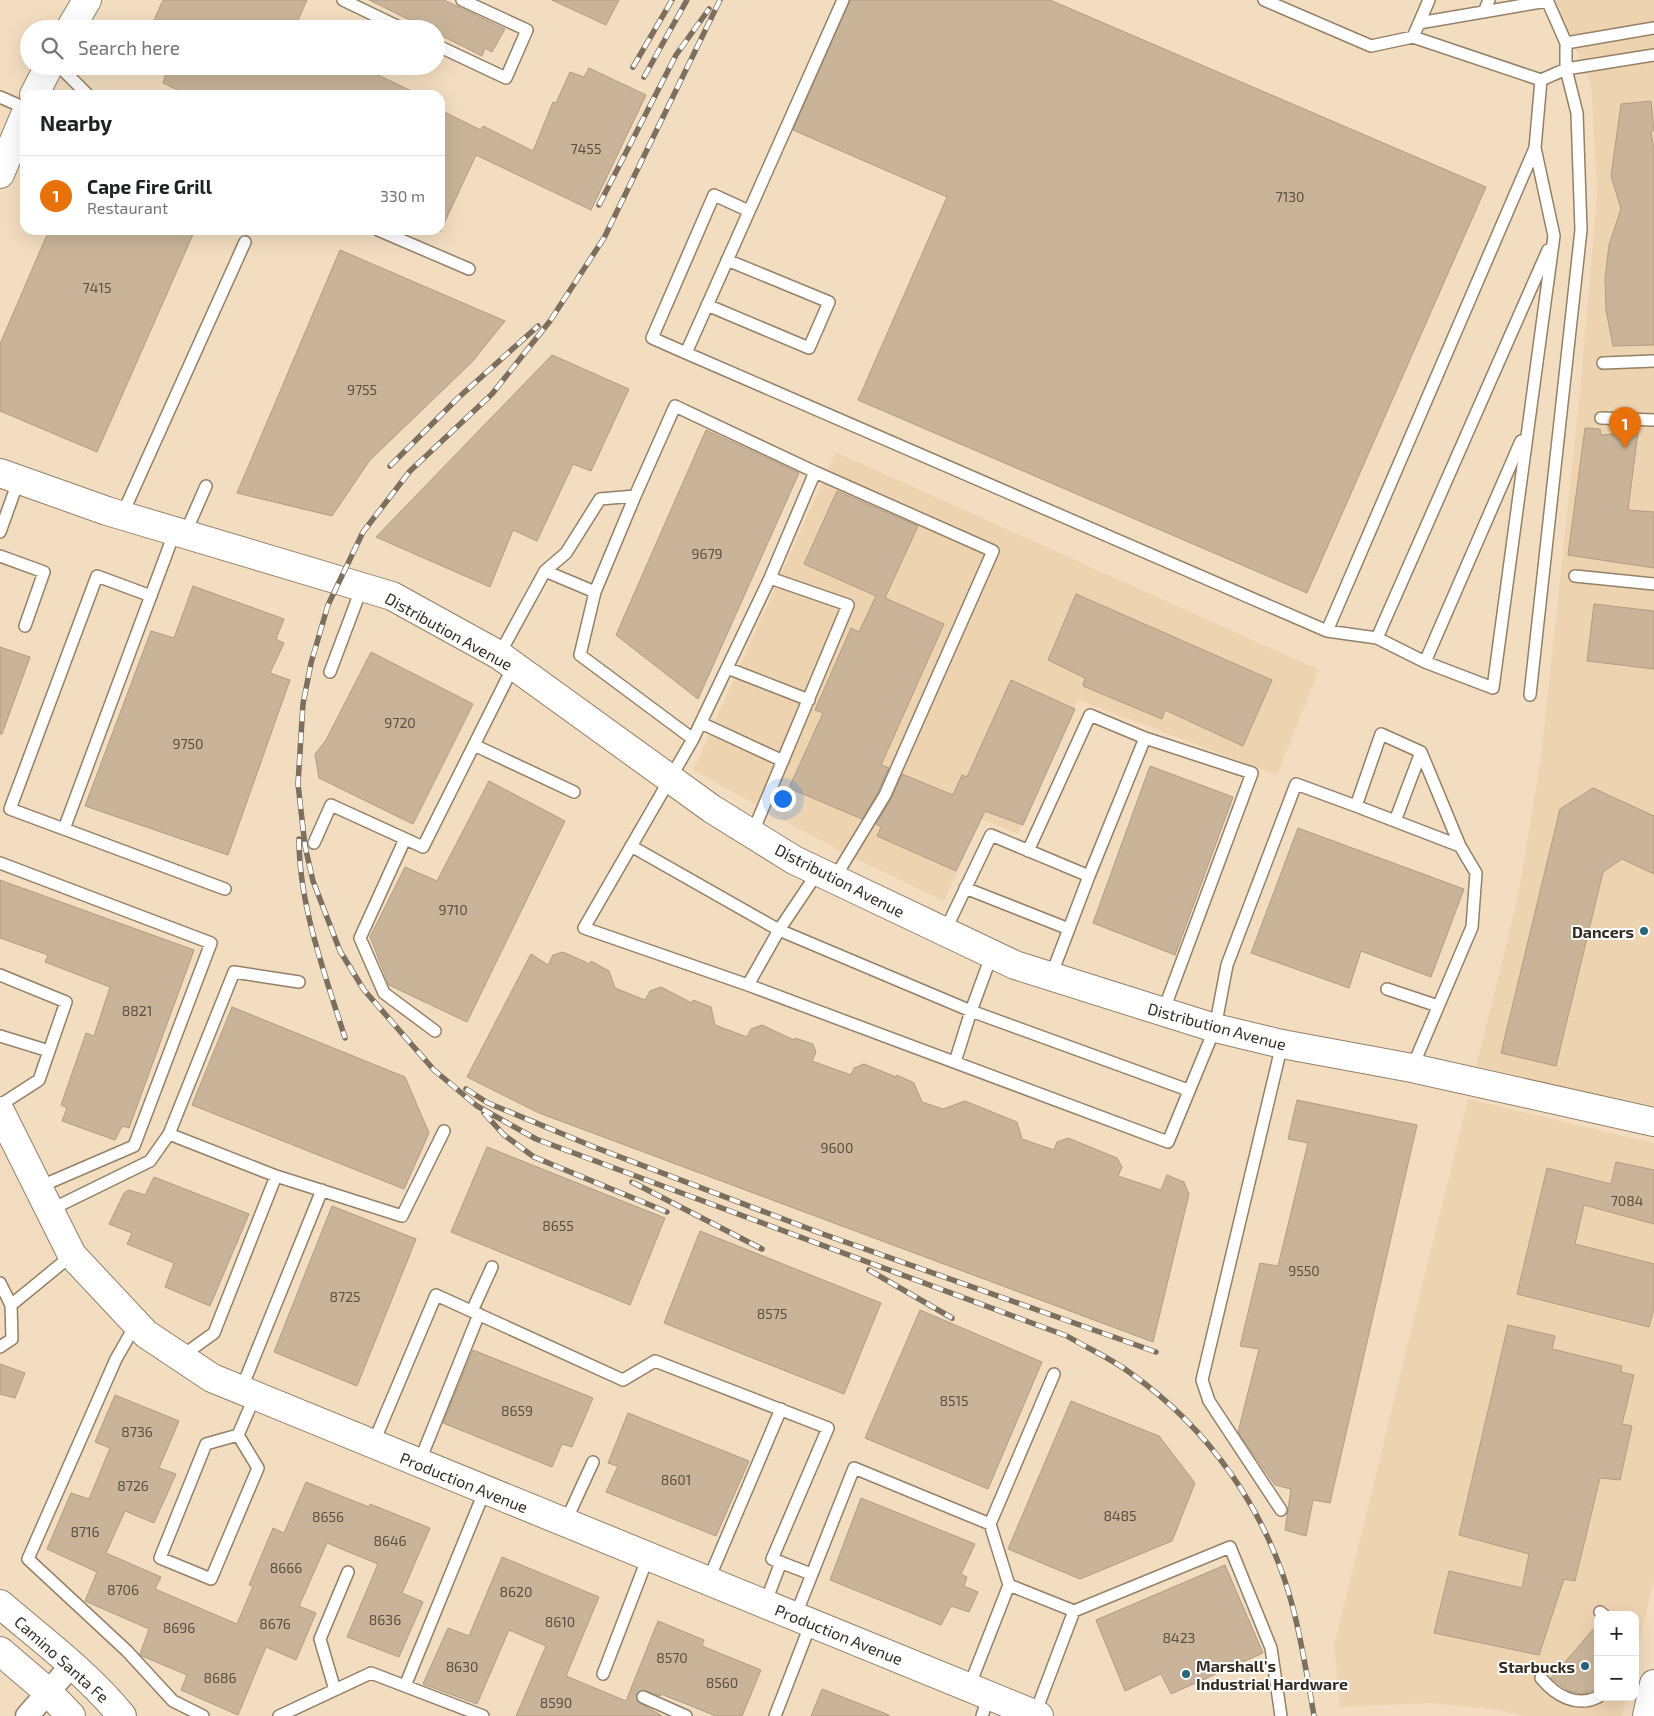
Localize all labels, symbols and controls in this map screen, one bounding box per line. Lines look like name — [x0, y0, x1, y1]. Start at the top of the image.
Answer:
search box — [20, 20, 445, 75]
icon: search — [38, 34, 66, 62]
text: Search here — [78, 36, 180, 59]
text: Nearby — [40, 110, 112, 135]
house number: 7455 — [571, 140, 601, 157]
text: Cape Fire Grill — [87, 175, 212, 198]
text: 1 — [53, 186, 59, 205]
text: 330 m — [380, 186, 425, 205]
house number: 7130 — [1276, 188, 1304, 205]
text: Restaurant — [87, 198, 168, 217]
house number: 7415 — [83, 279, 111, 296]
house number: 9755 — [347, 381, 377, 398]
pin: 1 — [1609, 407, 1641, 448]
house number: 9679 — [691, 545, 723, 562]
street label: Distribution Avenue — [382, 588, 516, 674]
house number: 9720 — [384, 714, 416, 731]
house number: 9750 — [172, 735, 204, 752]
your location — [770, 786, 796, 812]
street label: Distribution Avenue — [772, 839, 908, 921]
house number: 9710 — [438, 901, 468, 918]
place label: Dancers — [1572, 922, 1634, 941]
marker: Dancers — [1638, 925, 1650, 937]
street label: Distribution Avenue — [1146, 998, 1288, 1054]
house number: 8821 — [122, 1002, 152, 1019]
house number: 9600 — [821, 1139, 853, 1156]
house number: 7084 — [1611, 1192, 1643, 1209]
house number: 8655 — [542, 1217, 574, 1234]
house number: 9550 — [1288, 1262, 1320, 1279]
house number: 8725 — [329, 1288, 361, 1305]
house number: 8575 — [757, 1305, 787, 1322]
house number: 8515 — [939, 1392, 969, 1409]
house number: 8659 — [501, 1402, 533, 1419]
house number: 8736 — [121, 1423, 153, 1440]
street label: Production Avenue — [397, 1448, 531, 1516]
house number: 8601 — [661, 1471, 691, 1488]
house number: 8726 — [117, 1477, 149, 1494]
house number: 8485 — [1103, 1507, 1137, 1524]
house number: 8656 — [312, 1508, 344, 1525]
house number: 8716 — [70, 1523, 100, 1540]
house number: 8646 — [373, 1532, 407, 1549]
house number: 8666 — [270, 1559, 302, 1576]
house number: 8706 — [107, 1581, 139, 1598]
house number: 8620 — [500, 1583, 532, 1600]
street label: Production Avenue — [772, 1600, 906, 1668]
house number: 8636 — [369, 1611, 401, 1628]
map controls — [1594, 1611, 1639, 1701]
button: + — [1594, 1611, 1639, 1656]
street label: Camino Santa Fe — [11, 1612, 113, 1706]
house number: 8610 — [545, 1613, 575, 1630]
house number: 8676 — [259, 1615, 291, 1632]
house number: 8696 — [163, 1619, 195, 1636]
house number: 8423 — [1163, 1629, 1195, 1646]
house number: 8570 — [656, 1649, 688, 1666]
place label: Marshall's Industrial Hardware — [1196, 1656, 1348, 1693]
button: − — [1594, 1656, 1639, 1701]
place label: Starbucks — [1499, 1657, 1575, 1676]
house number: 8630 — [446, 1658, 478, 1675]
marker: Starbucks — [1579, 1660, 1591, 1672]
marker: Marshall's Industrial Hardware — [1180, 1668, 1192, 1680]
house number: 8686 — [203, 1669, 237, 1686]
house number: 8560 — [706, 1674, 738, 1691]
house number: 8590 — [540, 1694, 572, 1711]

